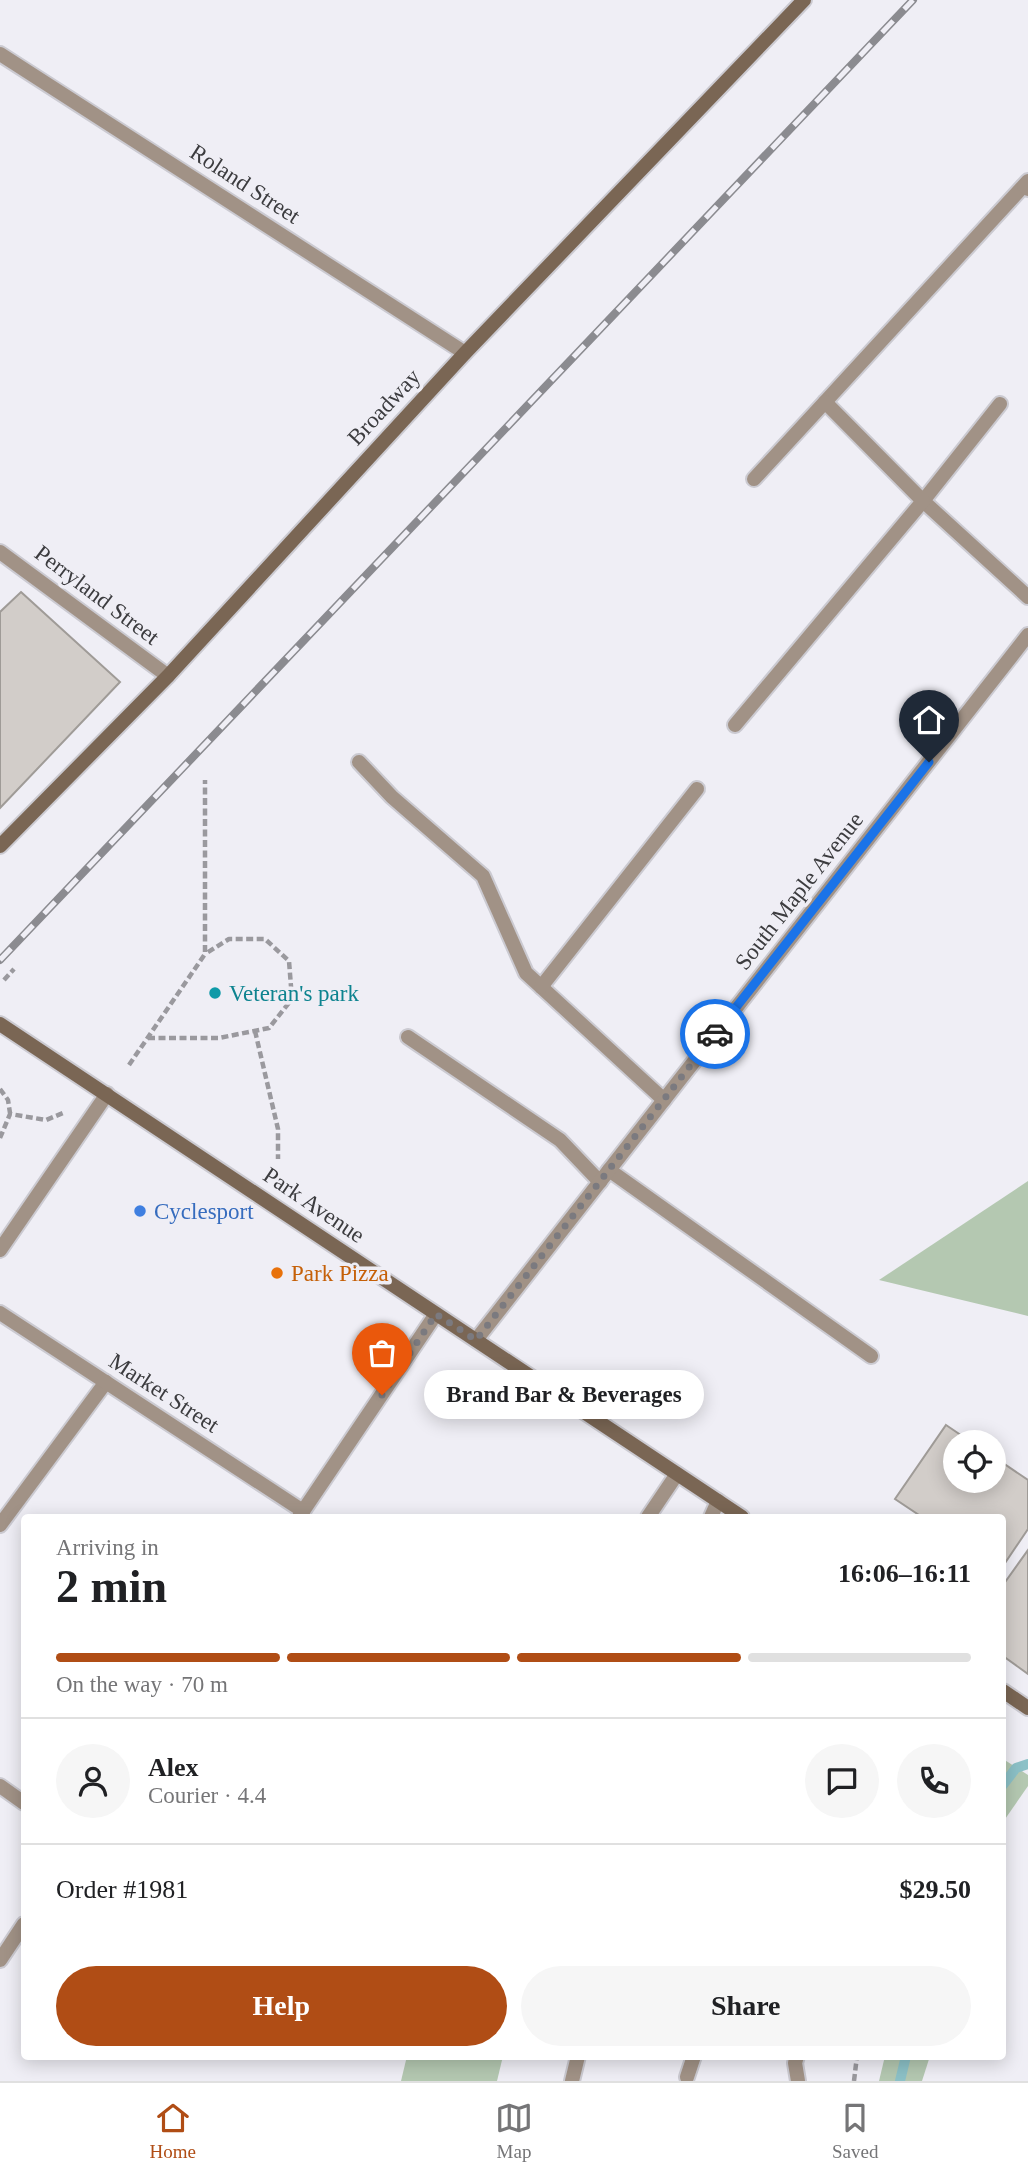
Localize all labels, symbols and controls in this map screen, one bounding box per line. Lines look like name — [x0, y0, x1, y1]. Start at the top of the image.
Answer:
street label: Roland Street — [185, 139, 305, 229]
street label: Broadway — [343, 364, 426, 450]
street label: Perryland Street — [30, 540, 164, 650]
pin — [899, 690, 959, 762]
icon: home — [910, 701, 948, 739]
street label: South Maple Avenue — [730, 807, 868, 975]
place label: Veteran's park — [229, 981, 359, 1006]
marker: Veteran's park — [207, 985, 223, 1001]
courier — [680, 999, 750, 1069]
icon: car — [696, 1015, 734, 1053]
street label: Park Avenue — [259, 1162, 369, 1248]
place label: Cyclesport — [154, 1199, 254, 1224]
marker: Cyclesport — [132, 1203, 148, 1219]
place label: Park Pizza — [291, 1261, 389, 1286]
marker: Park Pizza — [269, 1265, 285, 1281]
pin — [352, 1323, 412, 1395]
icon: bag — [363, 1334, 401, 1372]
street label: Market Street — [104, 1348, 224, 1438]
callout: Brand Bar & Beverages — [424, 1370, 704, 1420]
text: Brand Bar & Beverages — [446, 1382, 682, 1407]
map controls — [943, 1430, 1006, 1493]
button: locate — [943, 1430, 1006, 1493]
text: Arriving in — [56, 1535, 159, 1560]
text: 16:06–16:11 — [838, 1559, 971, 1588]
text: 2 min — [56, 1561, 167, 1612]
text: On the way · 70 m — [56, 1672, 228, 1697]
button: person — [56, 1744, 130, 1818]
button: chat — [805, 1744, 879, 1818]
button: phone — [897, 1744, 971, 1818]
text: Alex — [148, 1753, 199, 1782]
text: Courier · 4.4 — [148, 1783, 266, 1808]
text: Order #1981 — [56, 1875, 188, 1904]
text: $29.50 — [900, 1875, 971, 1904]
button: Help — [56, 1966, 507, 2046]
button: Share — [521, 1966, 971, 2046]
tab: Home — [150, 2099, 196, 2163]
tab: Map — [495, 2099, 533, 2163]
tab: Saved — [832, 2099, 878, 2163]

